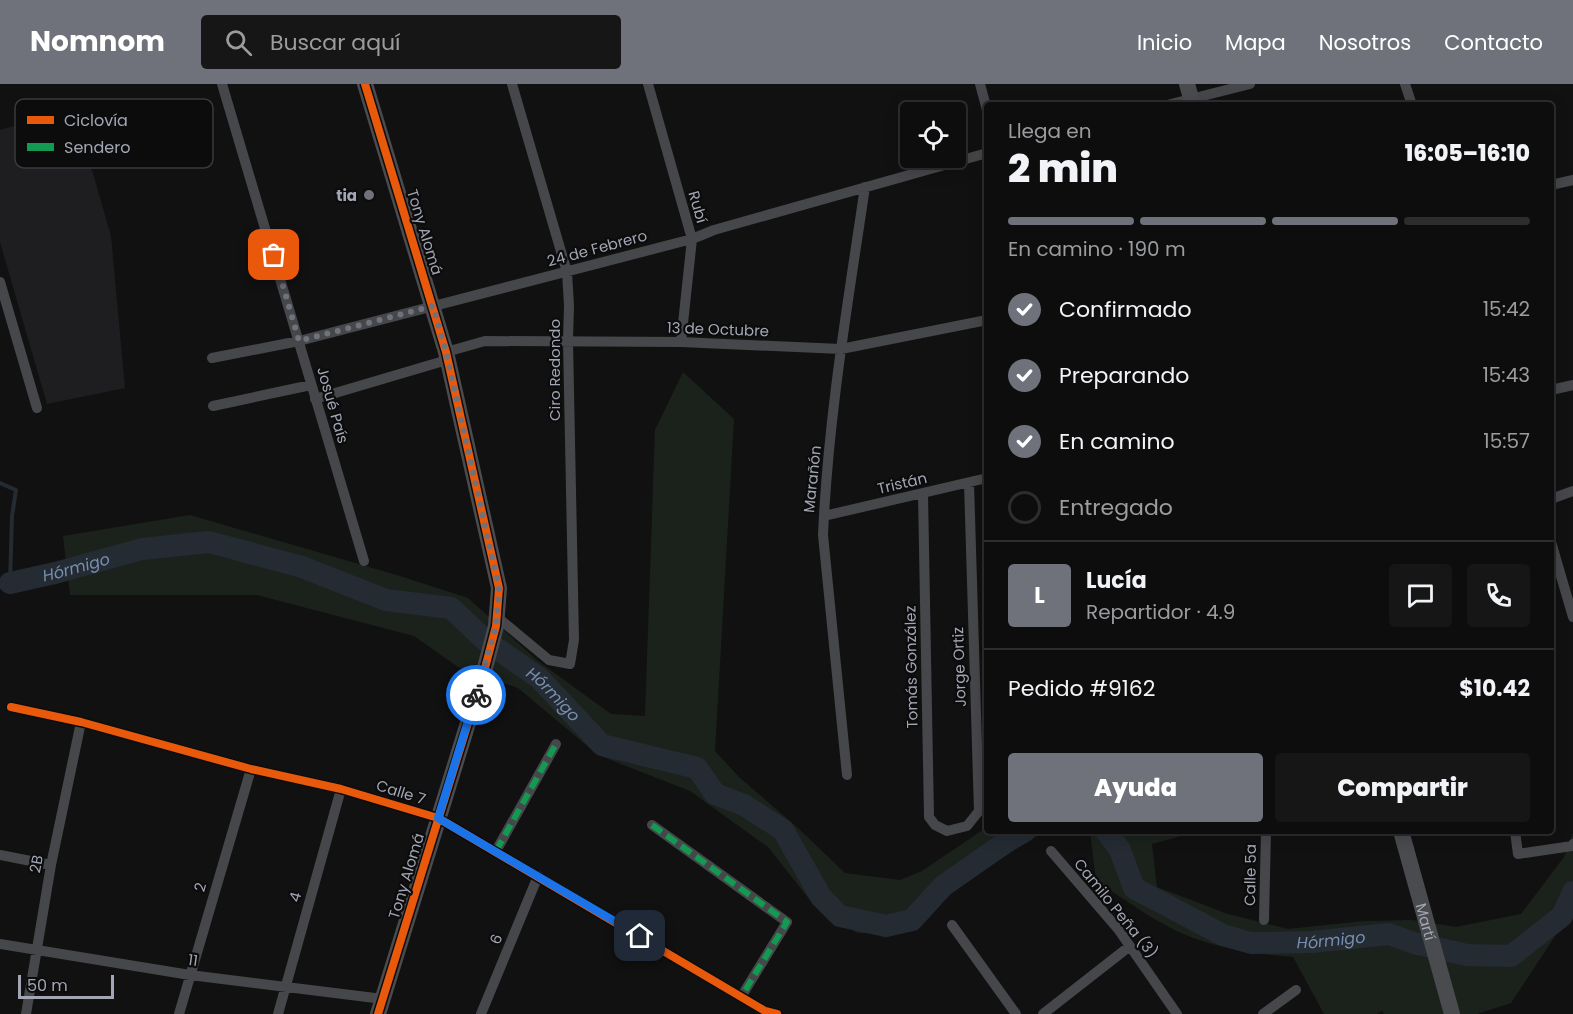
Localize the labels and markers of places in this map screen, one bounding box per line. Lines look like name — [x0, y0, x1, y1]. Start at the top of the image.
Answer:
place label: tia — [336, 185, 357, 206]
marker: tia — [362, 188, 376, 202]
pin — [248, 229, 299, 280]
pin — [614, 910, 665, 961]

